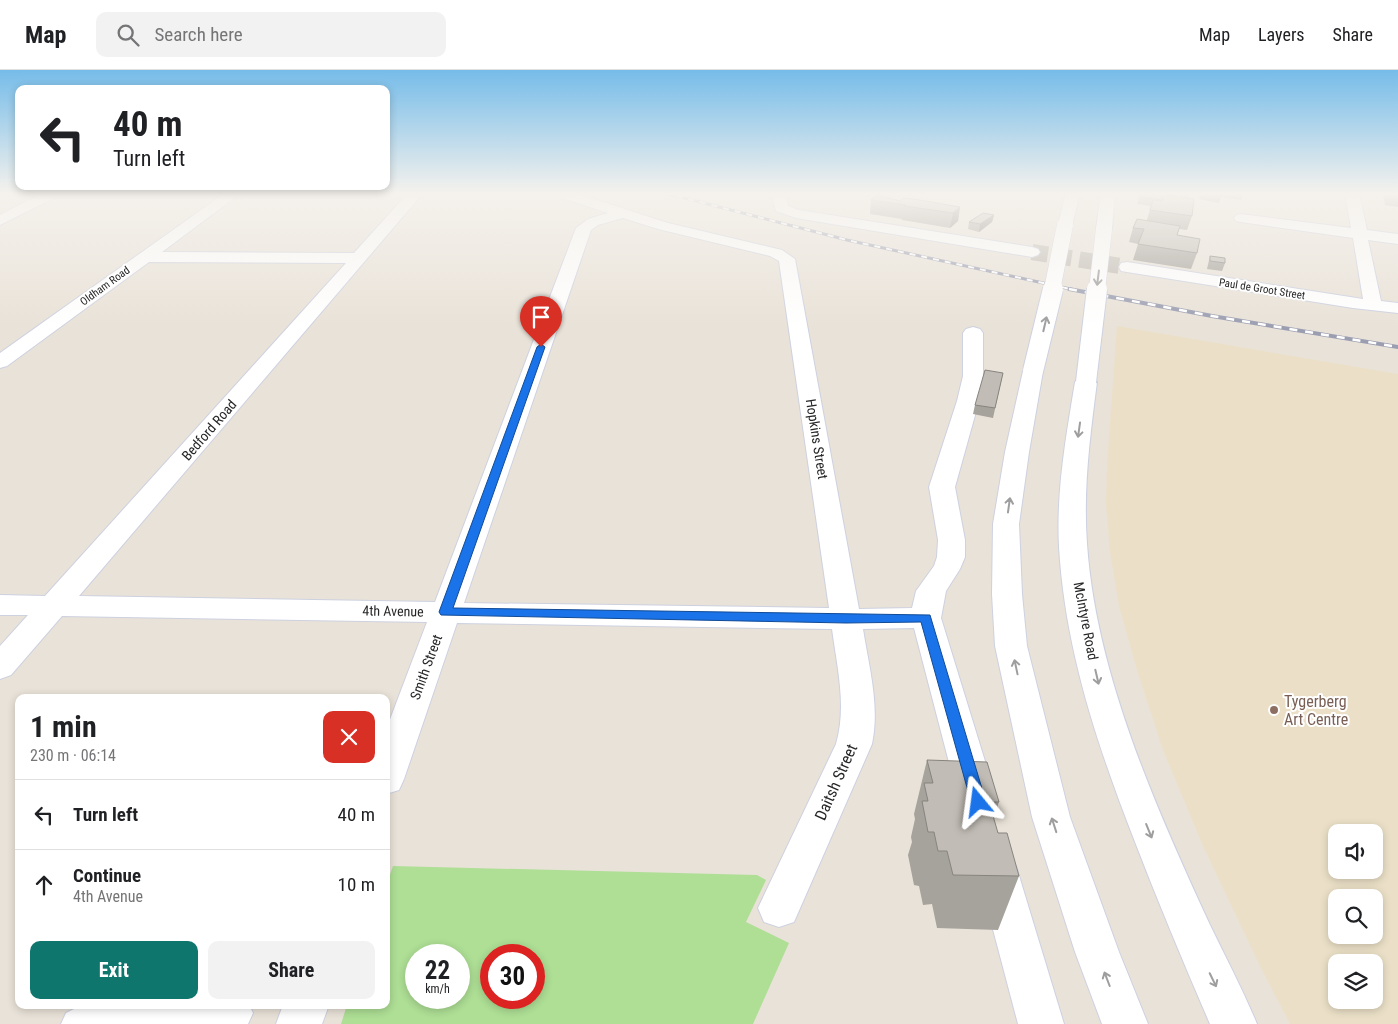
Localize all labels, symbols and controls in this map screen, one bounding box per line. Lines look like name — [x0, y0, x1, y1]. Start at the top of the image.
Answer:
search box — [96, 12, 446, 57]
text: Map — [25, 21, 66, 49]
icon: search — [114, 21, 142, 49]
text: Search here — [154, 23, 243, 46]
text: Map — [1199, 24, 1230, 45]
text: Layers — [1258, 24, 1305, 45]
text: Share — [1333, 24, 1373, 45]
text: 40 m — [113, 104, 182, 145]
icon: left — [30, 105, 95, 170]
text: Turn left — [113, 146, 185, 171]
street label: Oldham Road — [78, 264, 132, 308]
one-way arrow — [1093, 269, 1103, 285]
street label: Paul de Groot Street — [1218, 276, 1306, 302]
pin — [520, 296, 562, 347]
icon: arrive — [527, 303, 555, 331]
one-way arrow — [1041, 317, 1050, 333]
street label: Bedford Road — [178, 396, 240, 464]
street label: Hopkins Street — [803, 398, 831, 480]
one-way arrow — [1073, 422, 1083, 438]
one-way arrow — [1004, 498, 1014, 514]
street label: McIntyre Road — [1071, 581, 1101, 661]
street label: 4th Avenue — [362, 602, 424, 620]
street label: Smith Street — [407, 632, 445, 702]
one-way arrow — [1011, 660, 1020, 676]
one-way arrow — [1093, 669, 1102, 685]
place label: Tygerberg Art Centre — [1284, 692, 1348, 729]
marker: Tygerberg Art Centre — [1268, 704, 1280, 716]
text: 1 min — [30, 709, 97, 744]
button: close — [323, 711, 375, 763]
street label: Daitsh Street — [811, 741, 861, 823]
text: 230 m · 06:14 — [30, 746, 116, 765]
position arrow — [951, 775, 1003, 827]
icon: left — [30, 801, 58, 829]
text: Turn left — [73, 803, 138, 826]
text: 40 m — [338, 803, 375, 826]
one-way arrow — [1049, 818, 1058, 833]
one-way arrow — [1145, 823, 1155, 838]
map controls — [1328, 824, 1383, 1009]
button: sound — [1328, 824, 1383, 879]
text: Continue — [73, 864, 141, 887]
icon: ahead — [30, 871, 58, 899]
text: 10 m — [338, 873, 375, 896]
text: 4th Avenue — [73, 887, 143, 906]
button: search — [1328, 889, 1383, 944]
button: Exit — [30, 941, 198, 999]
button: Share — [208, 941, 375, 999]
speed limit sign: 30 — [480, 944, 545, 1009]
button: layers — [1328, 954, 1383, 1009]
text: 22 — [425, 956, 450, 985]
one-way arrow — [1102, 971, 1111, 987]
one-way arrow — [1208, 973, 1218, 988]
text: km/h — [425, 982, 450, 996]

